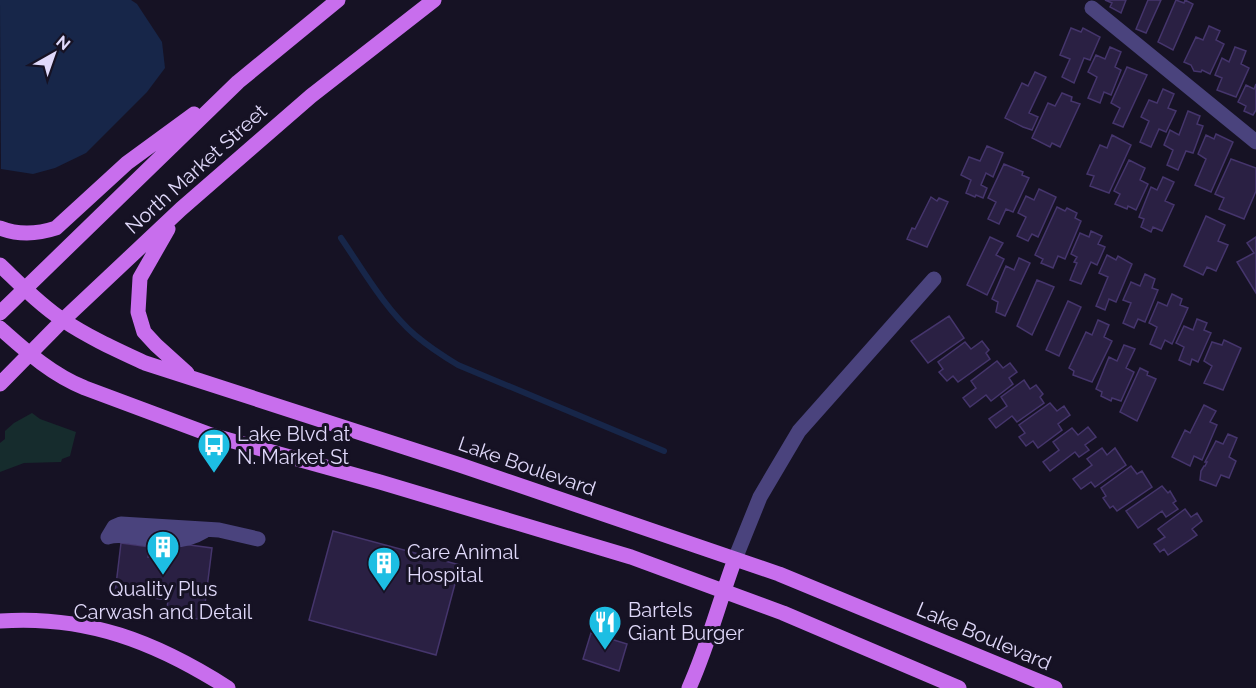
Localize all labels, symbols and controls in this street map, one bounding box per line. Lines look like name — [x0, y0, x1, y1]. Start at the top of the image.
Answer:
north arrow — [24, 24, 84, 84]
text: N — [53, 32, 74, 54]
street label: North Market Street — [120, 99, 272, 239]
place label: Lake Blvd at N. Market St — [237, 422, 351, 469]
bus stop icon: Lake Blvd at N. Market St — [196, 427, 232, 474]
street label: Lake Boulevard — [455, 431, 599, 501]
building icon: Quality Plus Carwash and Detail — [145, 529, 181, 576]
place label: Care Animal Hospital — [407, 540, 519, 587]
building icon: Care Animal Hospital — [366, 545, 402, 592]
place label: Quality Plus Carwash and Detail — [74, 577, 253, 624]
street label: Lake Boulevard — [913, 597, 1055, 675]
place label: Bartels Giant Burger — [628, 598, 744, 645]
restaurant icon: Bartels Giant Burger — [587, 604, 623, 651]

